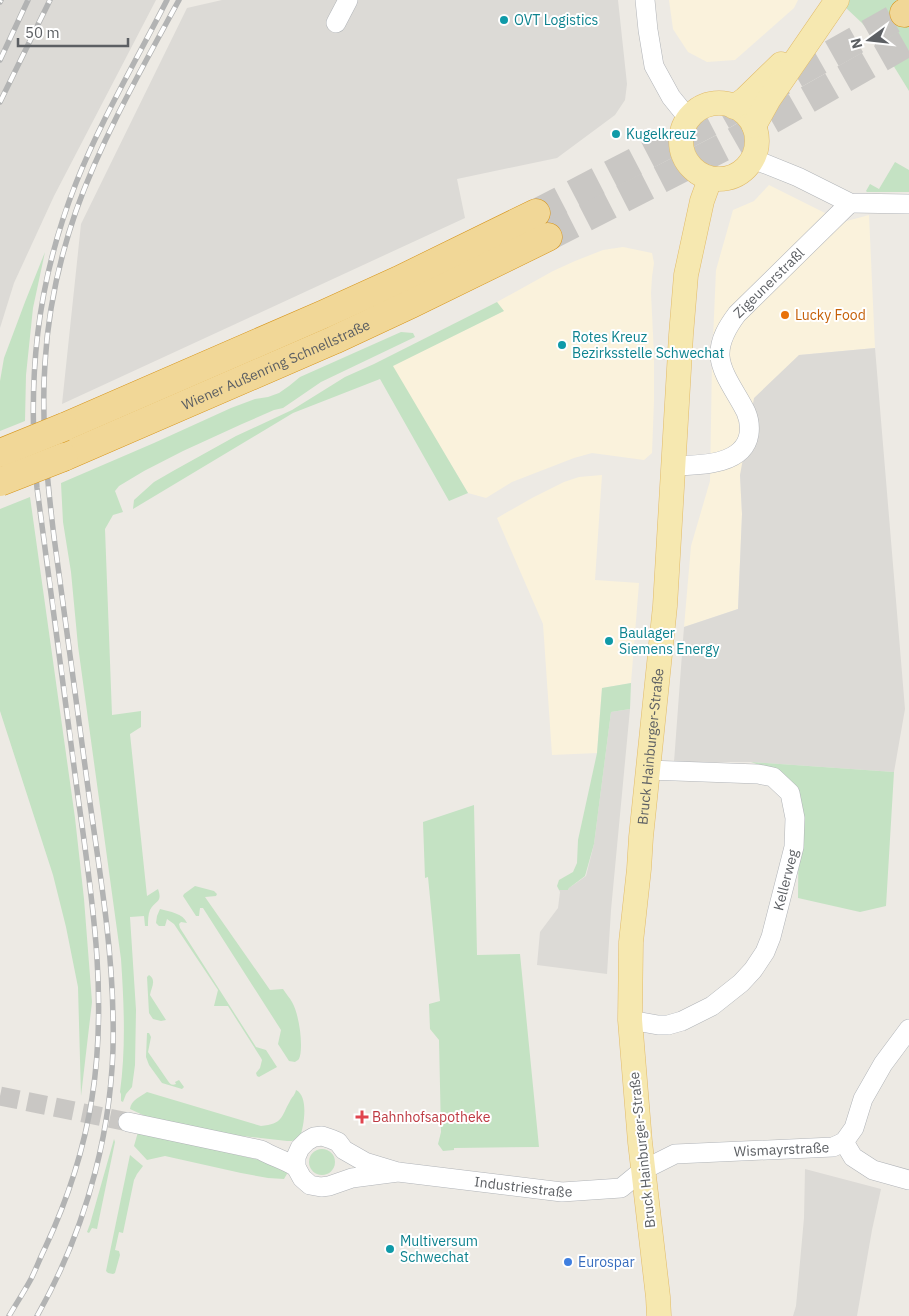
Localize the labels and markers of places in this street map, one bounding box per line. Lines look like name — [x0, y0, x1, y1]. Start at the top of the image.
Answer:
place label: OVT Logistics — [514, 11, 598, 29]
marker: OVT Logistics — [498, 14, 510, 26]
place label: Kugelkreuz — [626, 125, 697, 143]
marker: Kugelkreuz — [610, 128, 622, 140]
place label: Lucky Food — [795, 306, 866, 324]
marker: Lucky Food — [779, 309, 791, 321]
place label: Rotes Kreuz Bezirksstelle Schwechat — [572, 328, 725, 362]
marker: Rotes Kreuz Bezirksstelle Schwechat — [556, 339, 568, 351]
place label: Baulager Siemens Energy — [619, 624, 719, 658]
marker: Baulager Siemens Energy — [603, 635, 615, 647]
place label: Bahnhofsapotheke — [372, 1108, 491, 1126]
marker: Bahnhofsapotheke — [356, 1111, 368, 1123]
place label: Multiversum Schwechat — [400, 1232, 478, 1266]
marker: Multiversum Schwechat — [384, 1243, 396, 1255]
place label: Eurospar — [578, 1253, 635, 1271]
marker: Eurospar — [562, 1256, 574, 1268]

